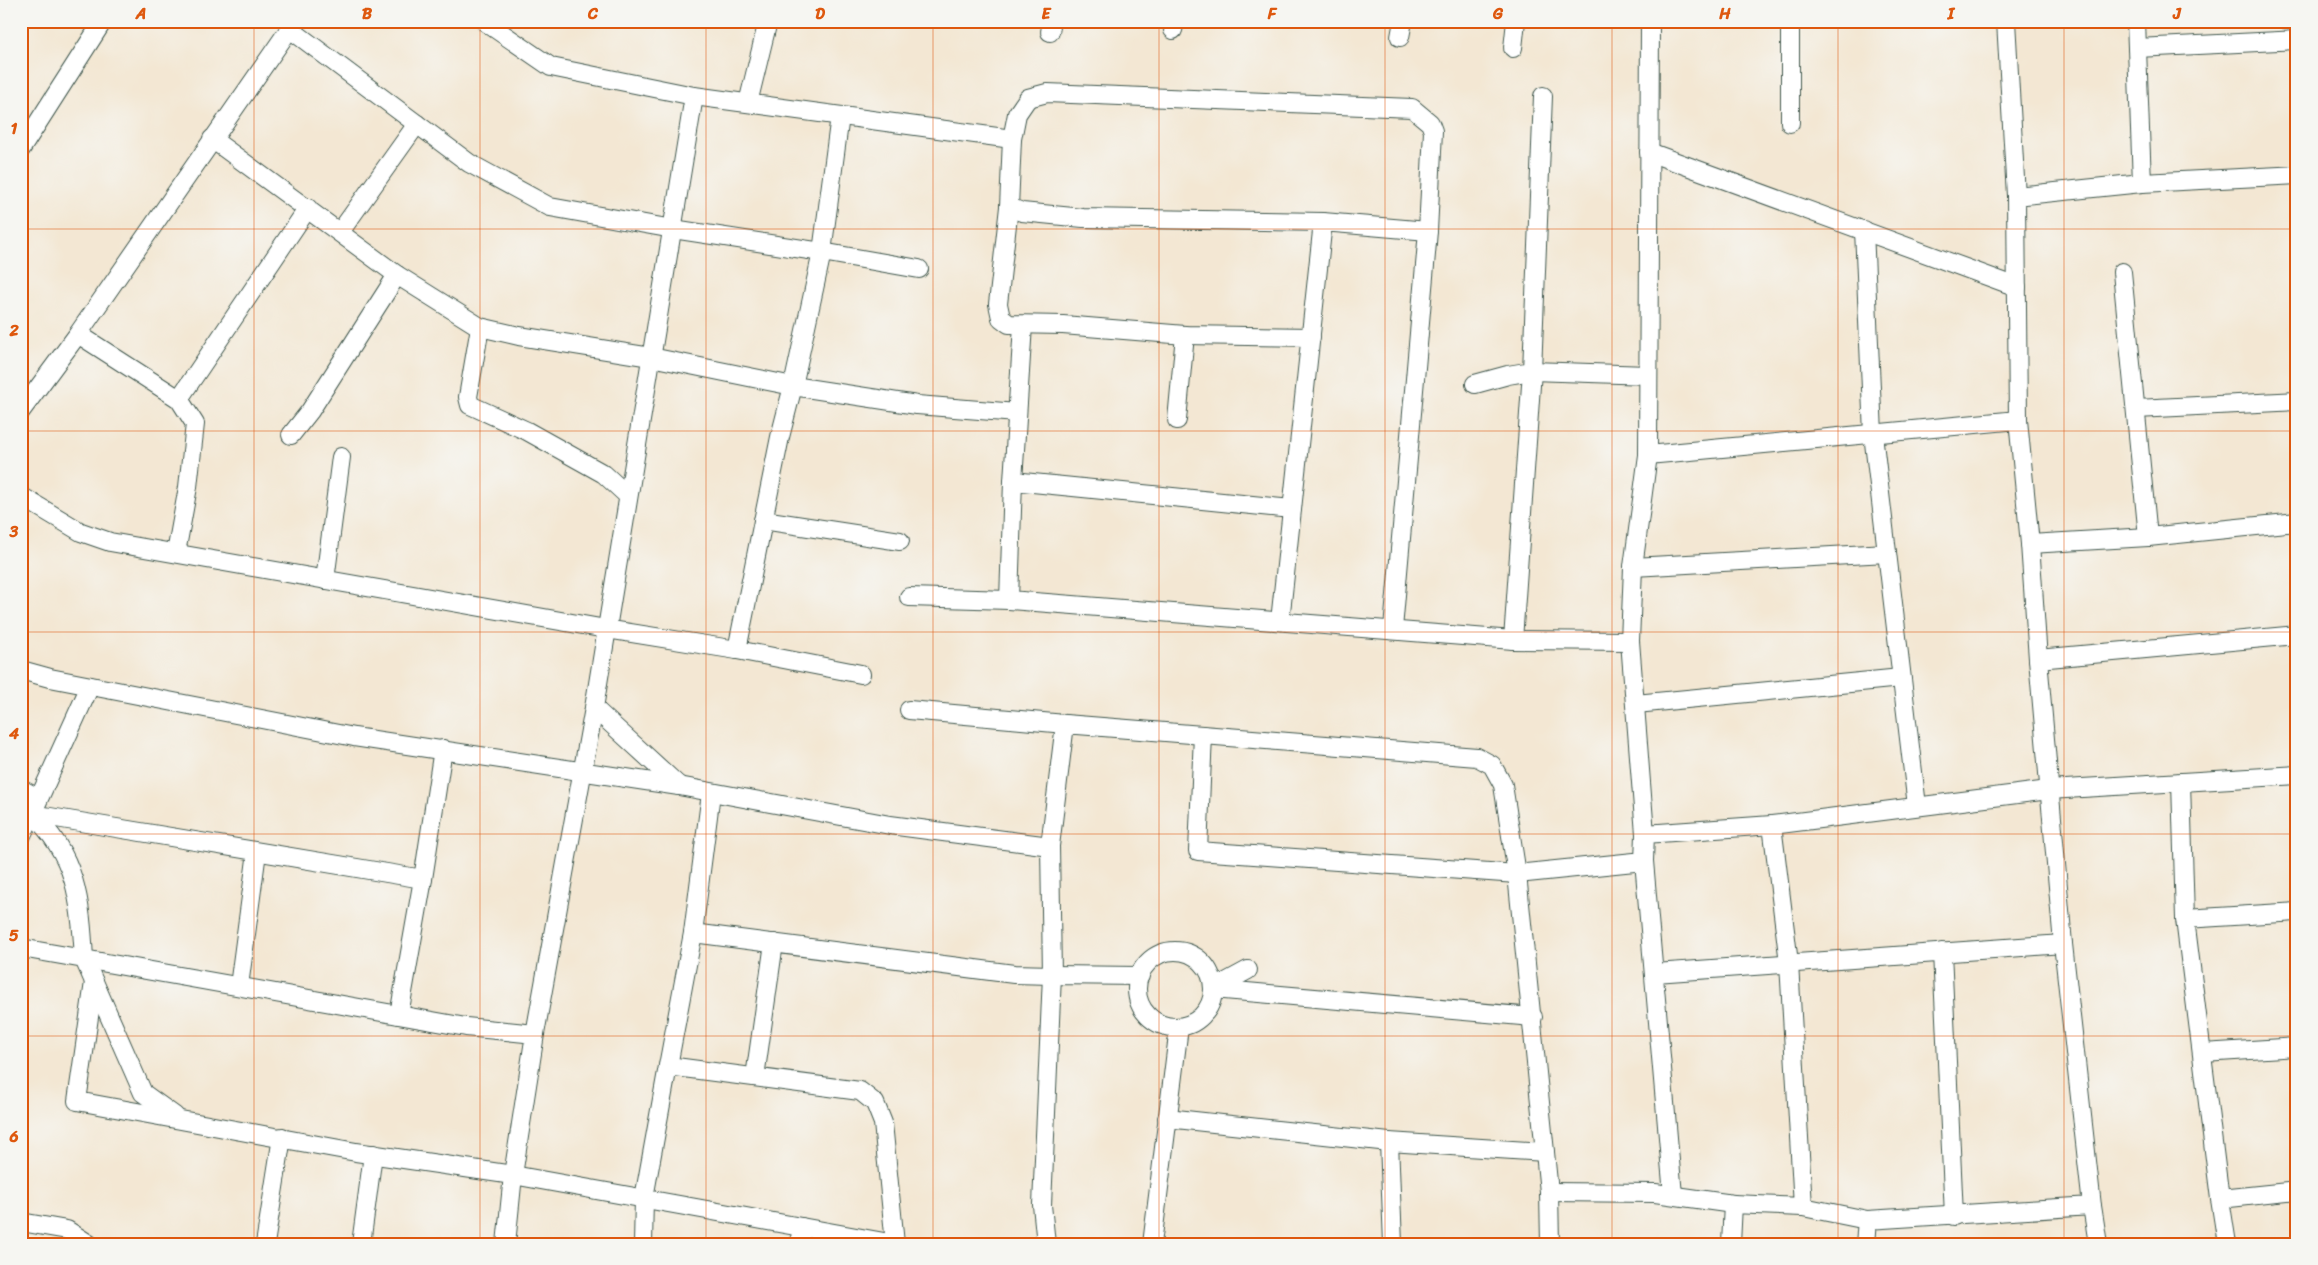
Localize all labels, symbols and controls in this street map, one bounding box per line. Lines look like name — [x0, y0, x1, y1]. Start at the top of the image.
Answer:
text: A — [135, 0, 146, 28]
text: B — [362, 0, 373, 28]
text: C — [587, 0, 599, 28]
text: D — [815, 0, 825, 28]
text: E — [1042, 0, 1052, 28]
text: F — [1267, 0, 1278, 28]
text: G — [1492, 0, 1504, 28]
text: H — [1718, 0, 1731, 28]
text: I — [1947, 0, 1956, 28]
text: J — [2172, 0, 2182, 28]
text: 1 — [11, 114, 18, 143]
text: 2 — [8, 316, 19, 345]
text: 3 — [9, 517, 19, 546]
text: 4 — [8, 719, 19, 748]
text: 5 — [9, 921, 19, 950]
text: 6 — [8, 1122, 19, 1151]

